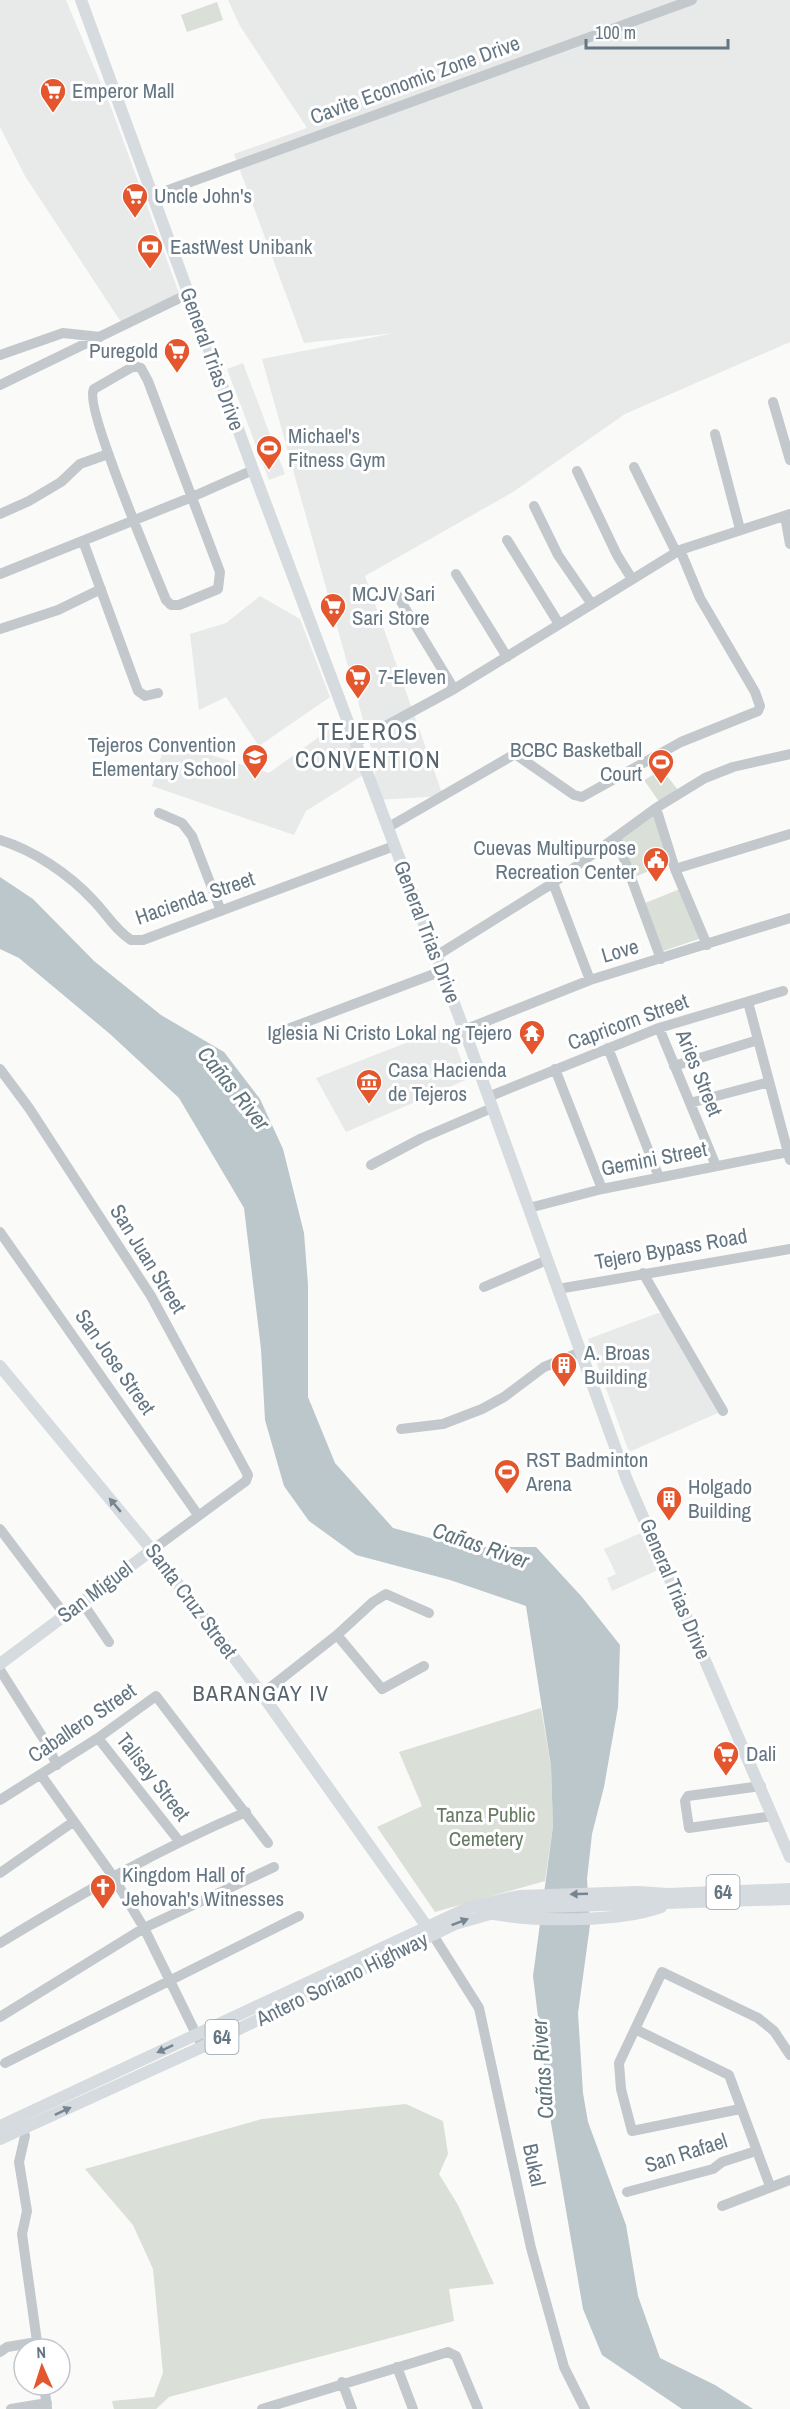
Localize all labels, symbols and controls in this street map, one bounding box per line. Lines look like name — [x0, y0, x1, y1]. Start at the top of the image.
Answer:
scale bar — [586, 12, 728, 50]
text: 100 m — [595, 20, 636, 45]
street label: Cavite Economic Zone Drive — [306, 28, 524, 131]
supermarket icon: Emperor Mall — [38, 76, 68, 114]
place label: Emperor Mall — [72, 76, 174, 105]
supermarket icon: Uncle John's — [120, 181, 150, 219]
place label: Uncle John's — [154, 181, 252, 210]
bank icon: EastWest Unibank — [135, 232, 165, 270]
place label: EastWest Unibank — [170, 232, 313, 261]
street label: General Trias Drive — [173, 283, 252, 434]
place label: Puregold — [89, 336, 158, 365]
supermarket icon: Puregold — [162, 336, 192, 374]
place label: Michael's Fitness Gym — [288, 421, 386, 474]
sports icon: Michael's Fitness Gym — [254, 433, 284, 471]
place label: MCJV Sari Sari Store — [352, 579, 435, 632]
supermarket icon: MCJV Sari Sari Store — [318, 591, 348, 629]
supermarket icon: 7-Eleven — [343, 662, 373, 700]
place label: 7-Eleven — [378, 662, 446, 691]
district label: TEJEROS CONVENTION — [295, 715, 441, 775]
place label: Tejeros Convention Elementary School — [88, 730, 236, 783]
place label: BCBC Basketball Court — [510, 735, 642, 788]
school or university icon: Tejeros Convention Elementary School — [240, 742, 270, 780]
sports icon: BCBC Basketball Court — [646, 747, 676, 785]
place label: Cuevas Multipurpose Recreation Center — [473, 833, 636, 886]
public building icon: Cuevas Multipurpose Recreation Center — [641, 845, 671, 883]
street label: General Trias Drive — [387, 856, 468, 1007]
street label: Hacienda Street — [131, 863, 259, 931]
street label: Love — [598, 931, 642, 970]
street label: Capricorn Street — [564, 986, 692, 1057]
place label: Iglesia Ni Cristo Lokal ng Tejero — [267, 1018, 512, 1047]
temple icon: Iglesia Ni Cristo Lokal ng Tejero — [517, 1018, 547, 1056]
street label: Aries Street — [669, 1024, 730, 1121]
water label: Cañas River — [191, 1040, 278, 1137]
place label: Casa Hacienda de Tejeros — [388, 1055, 507, 1108]
museum icon: Casa Hacienda de Tejeros — [354, 1067, 384, 1105]
street label: Gemini Street — [599, 1134, 709, 1183]
street label: San Juan Street — [103, 1199, 194, 1319]
street label: Tejero Bypass Road — [593, 1221, 749, 1276]
street label: San Jose Street — [68, 1303, 163, 1420]
place label: A. Broas Building — [583, 1338, 650, 1391]
building icon: A. Broas Building — [549, 1350, 579, 1388]
place label: RST Badminton Arena — [525, 1445, 648, 1498]
sports icon: RST Badminton Arena — [492, 1457, 522, 1495]
place label: Holgado Building — [688, 1472, 752, 1525]
building icon: Holgado Building — [654, 1484, 684, 1522]
one-way arrow — [109, 1497, 122, 1512]
water label: Cañas River — [429, 1514, 534, 1576]
street label: General Trias Drive — [633, 1514, 718, 1664]
street label: Santa Cruz Street — [139, 1537, 244, 1664]
street label: San Miguel — [51, 1554, 138, 1629]
street label: Caballero Street — [22, 1676, 142, 1769]
district label: BARANGAY IV — [192, 1678, 330, 1708]
street label: Talisay Street — [110, 1727, 197, 1827]
supermarket icon: Dali — [711, 1739, 741, 1777]
place label: Dali — [746, 1739, 777, 1768]
park label: Tanza Public Cemetery — [437, 1800, 535, 1853]
place label: Kingdom Hall of Jehovah's Witnesses — [122, 1860, 284, 1913]
church icon: Kingdom Hall of Jehovah's Witnesses — [88, 1872, 118, 1910]
road number: 64 — [706, 1875, 740, 1909]
one-way arrow — [570, 1889, 589, 1898]
one-way arrow — [451, 1917, 469, 1926]
street label: Antero Soriano Highway — [250, 1924, 433, 2033]
water label: Cañas River — [523, 2017, 560, 2120]
road number: 64 — [206, 2020, 238, 2054]
one-way arrow — [156, 2044, 173, 2053]
one-way arrow — [54, 2106, 71, 2115]
street label: San Rafael — [641, 2126, 731, 2179]
street label: Bukal — [516, 2141, 553, 2189]
north arrow — [12, 2337, 72, 2397]
text: N — [36, 2341, 47, 2363]

